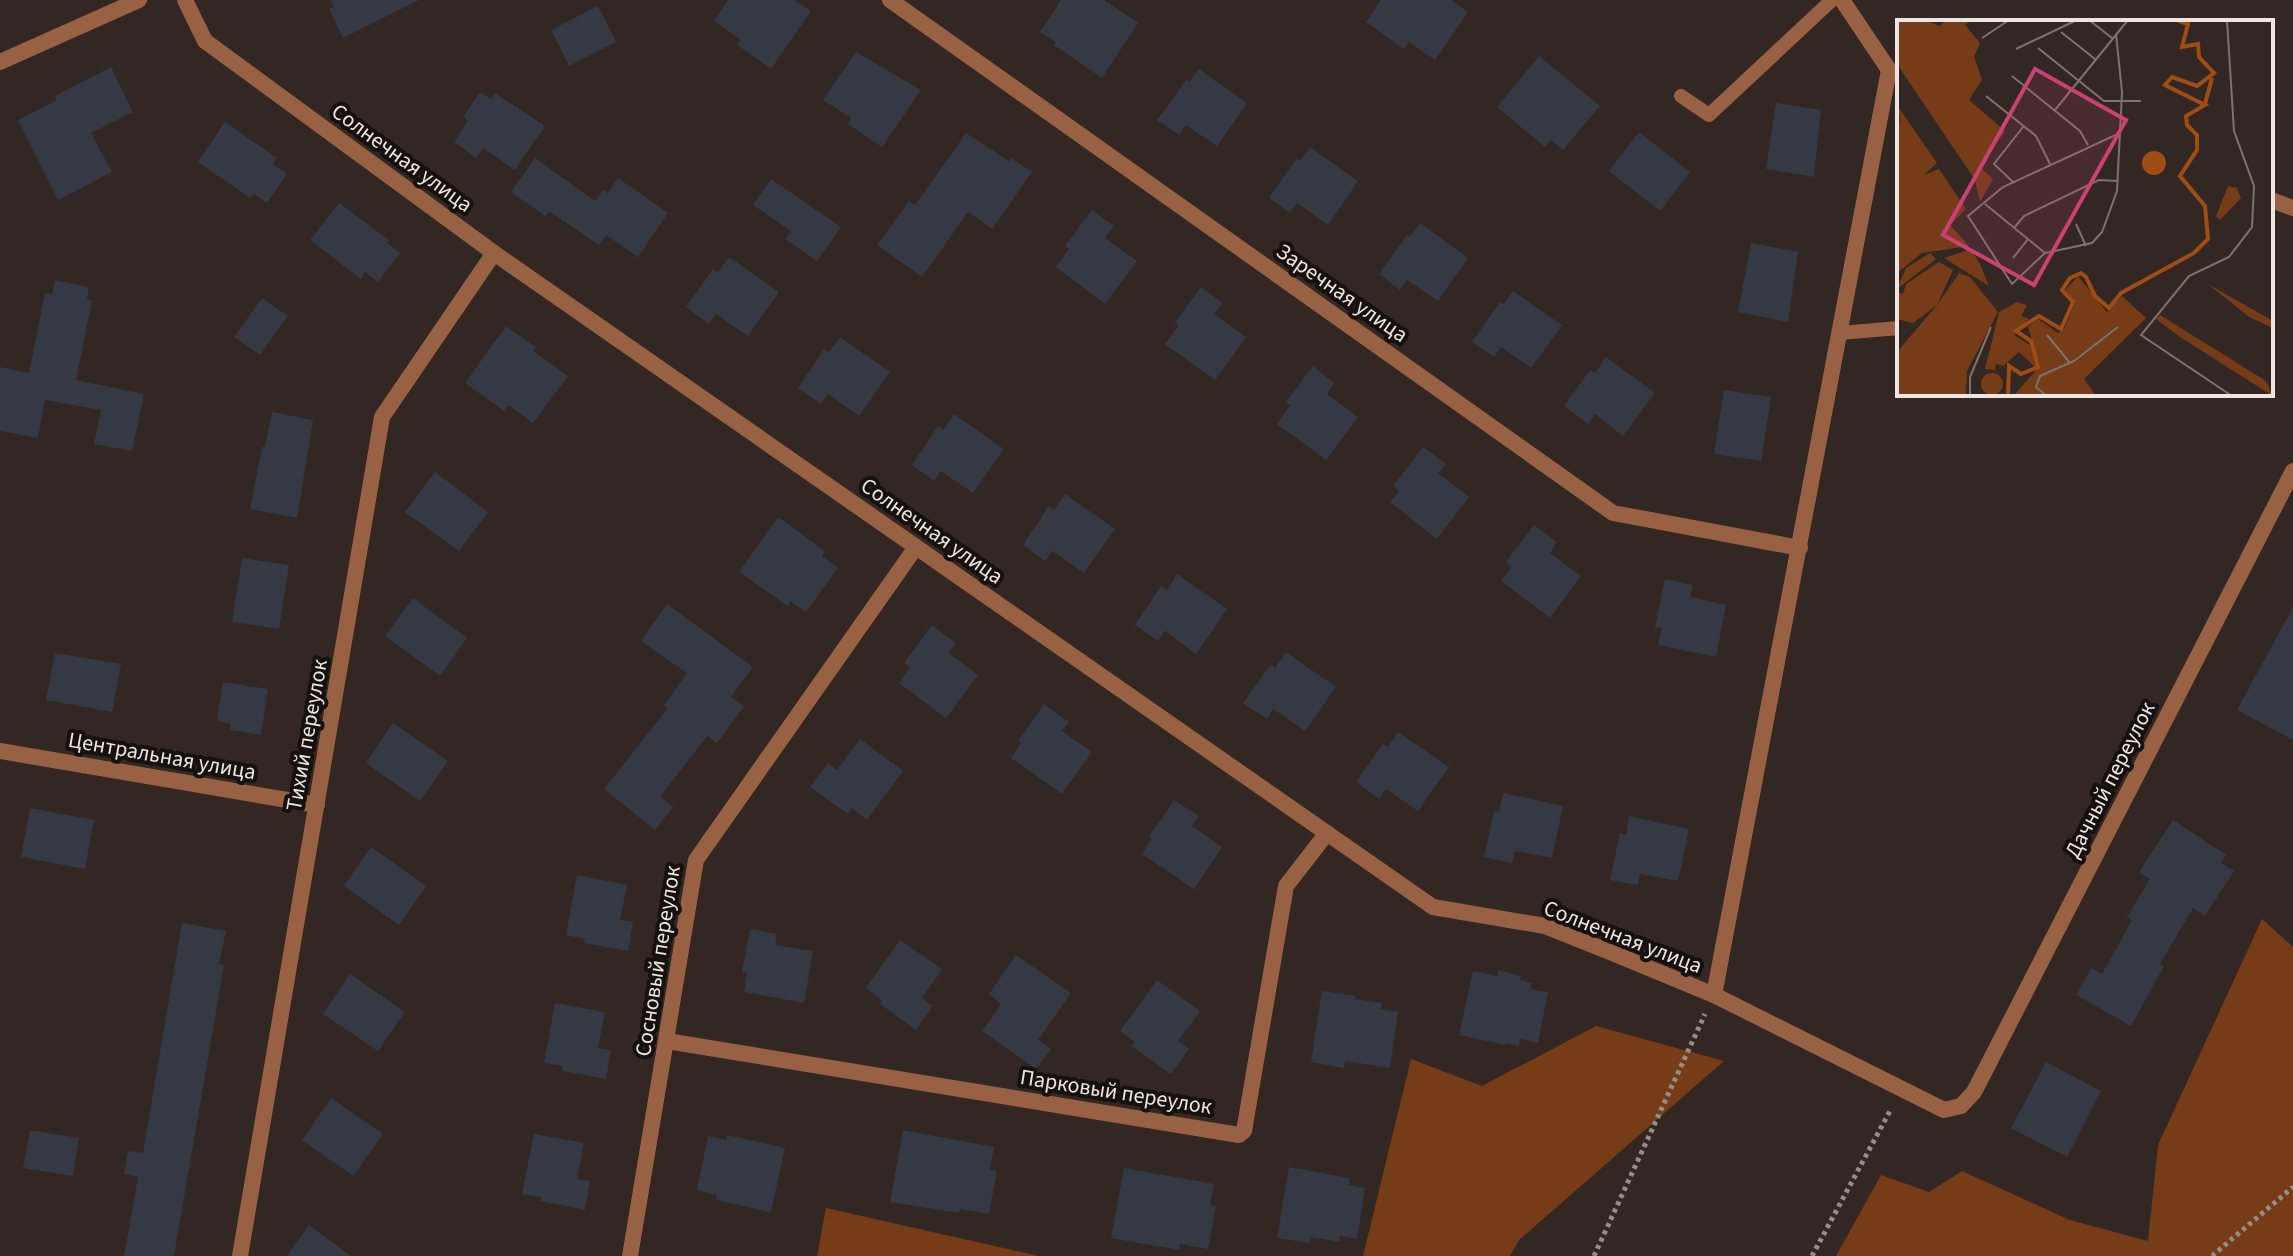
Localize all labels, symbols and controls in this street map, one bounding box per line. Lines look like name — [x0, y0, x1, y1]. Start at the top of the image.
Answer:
inset map — [1897, 20, 2273, 396]
street label: Солнечная улица — [325, 96, 479, 220]
street label: Заречная улица — [1270, 236, 1414, 350]
street label: Солнечная улица — [854, 470, 1010, 592]
street label: Тихий переулок — [278, 657, 336, 813]
street label: Дачный переулок — [2057, 696, 2163, 864]
street label: Центральная улица — [66, 724, 258, 788]
street label: Сосновый переулок — [627, 863, 689, 1059]
street label: Солнечная улица — [1539, 892, 1707, 982]
street label: Парковый переулок — [1018, 1061, 1214, 1123]

